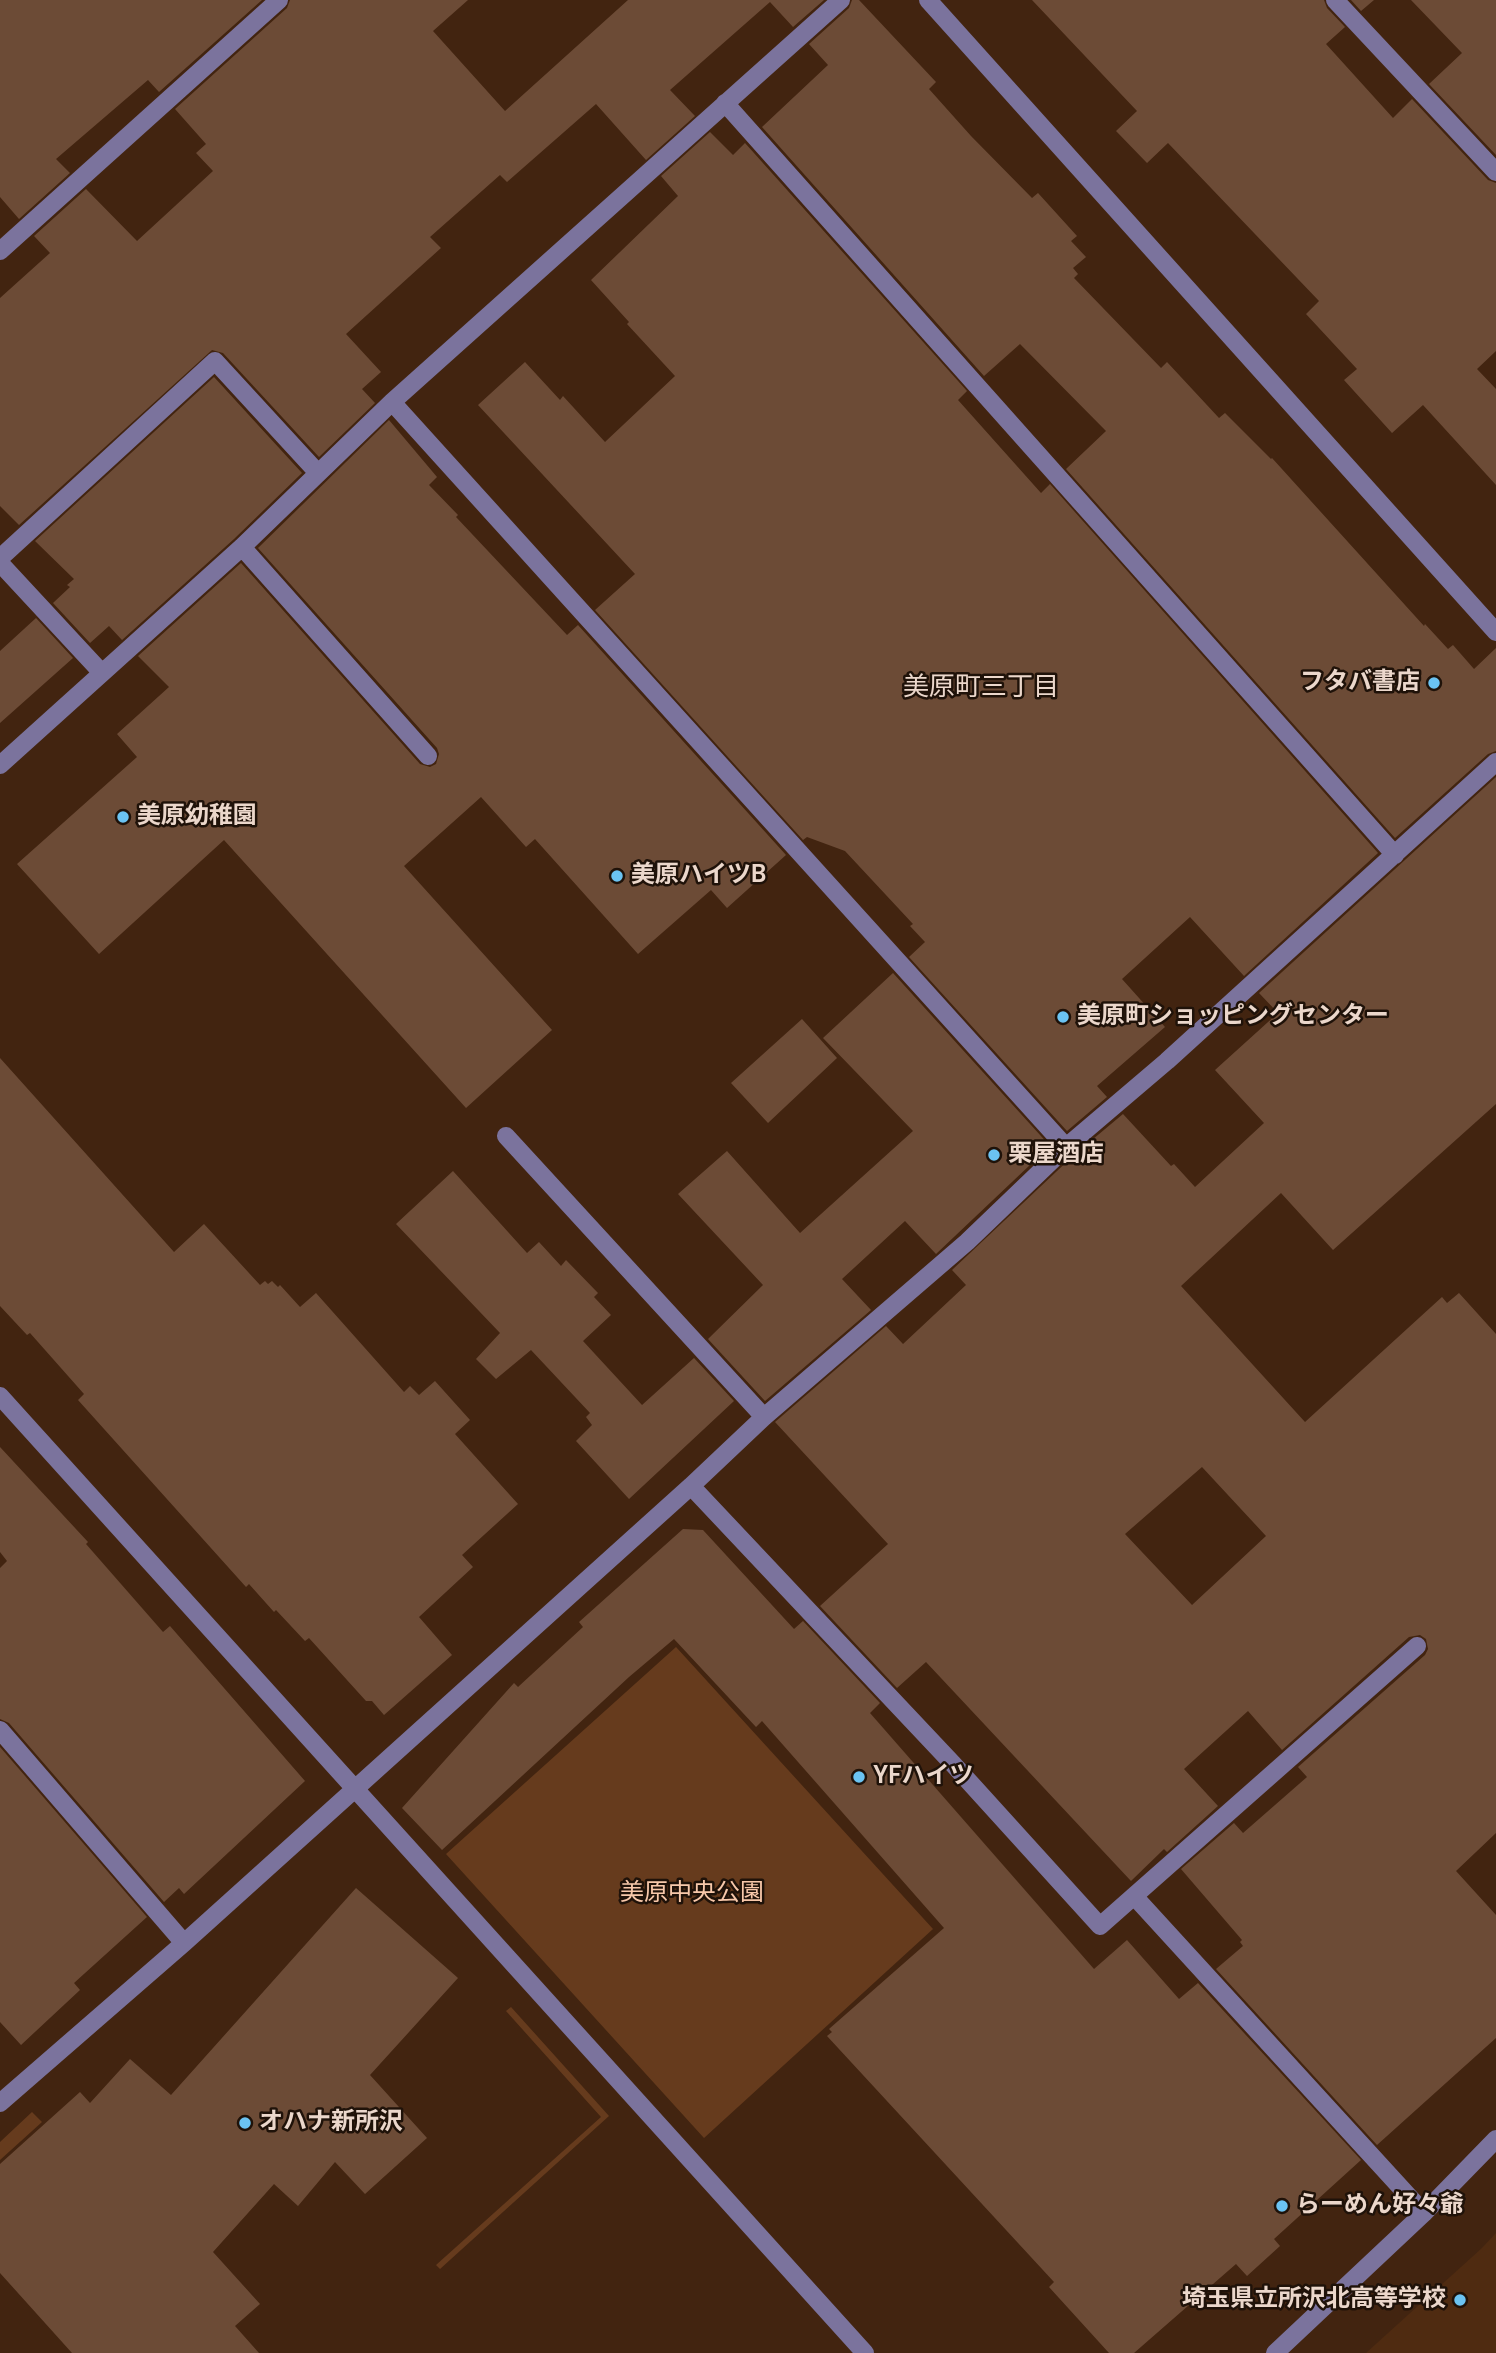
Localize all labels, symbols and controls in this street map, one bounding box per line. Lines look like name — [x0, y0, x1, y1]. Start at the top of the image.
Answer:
place label: フタバ書店 — [1300, 669, 1420, 697]
district label: 美原町三丁目 — [903, 672, 1059, 704]
marker: フタバ書店 — [1426, 675, 1442, 691]
place label: 美原幼稚園 — [137, 803, 257, 831]
marker: 美原幼稚園 — [115, 809, 131, 825]
place label: 美原ハイツB — [631, 862, 766, 890]
marker: 美原ハイツB — [609, 868, 625, 884]
place label: 美原町ショッピングセンター — [1077, 1003, 1389, 1031]
marker: 美原町ショッピングセンター — [1055, 1009, 1071, 1025]
place label: 栗屋酒店 — [1008, 1141, 1104, 1169]
marker: 栗屋酒店 — [986, 1147, 1002, 1163]
place label: YFハイツ — [873, 1763, 974, 1791]
marker: YFハイツ — [851, 1769, 867, 1785]
park label: 美原中央公園 — [620, 1880, 764, 1908]
place label: オハナ新所沢 — [259, 2109, 403, 2137]
marker: オハナ新所沢 — [237, 2115, 253, 2131]
place label: らーめん好々爺 — [1296, 2192, 1464, 2220]
marker: らーめん好々爺 — [1274, 2198, 1290, 2214]
place label: 埼玉県立所沢北高等学校 — [1182, 2286, 1446, 2314]
marker: 埼玉県立所沢北高等学校 — [1452, 2292, 1468, 2308]

